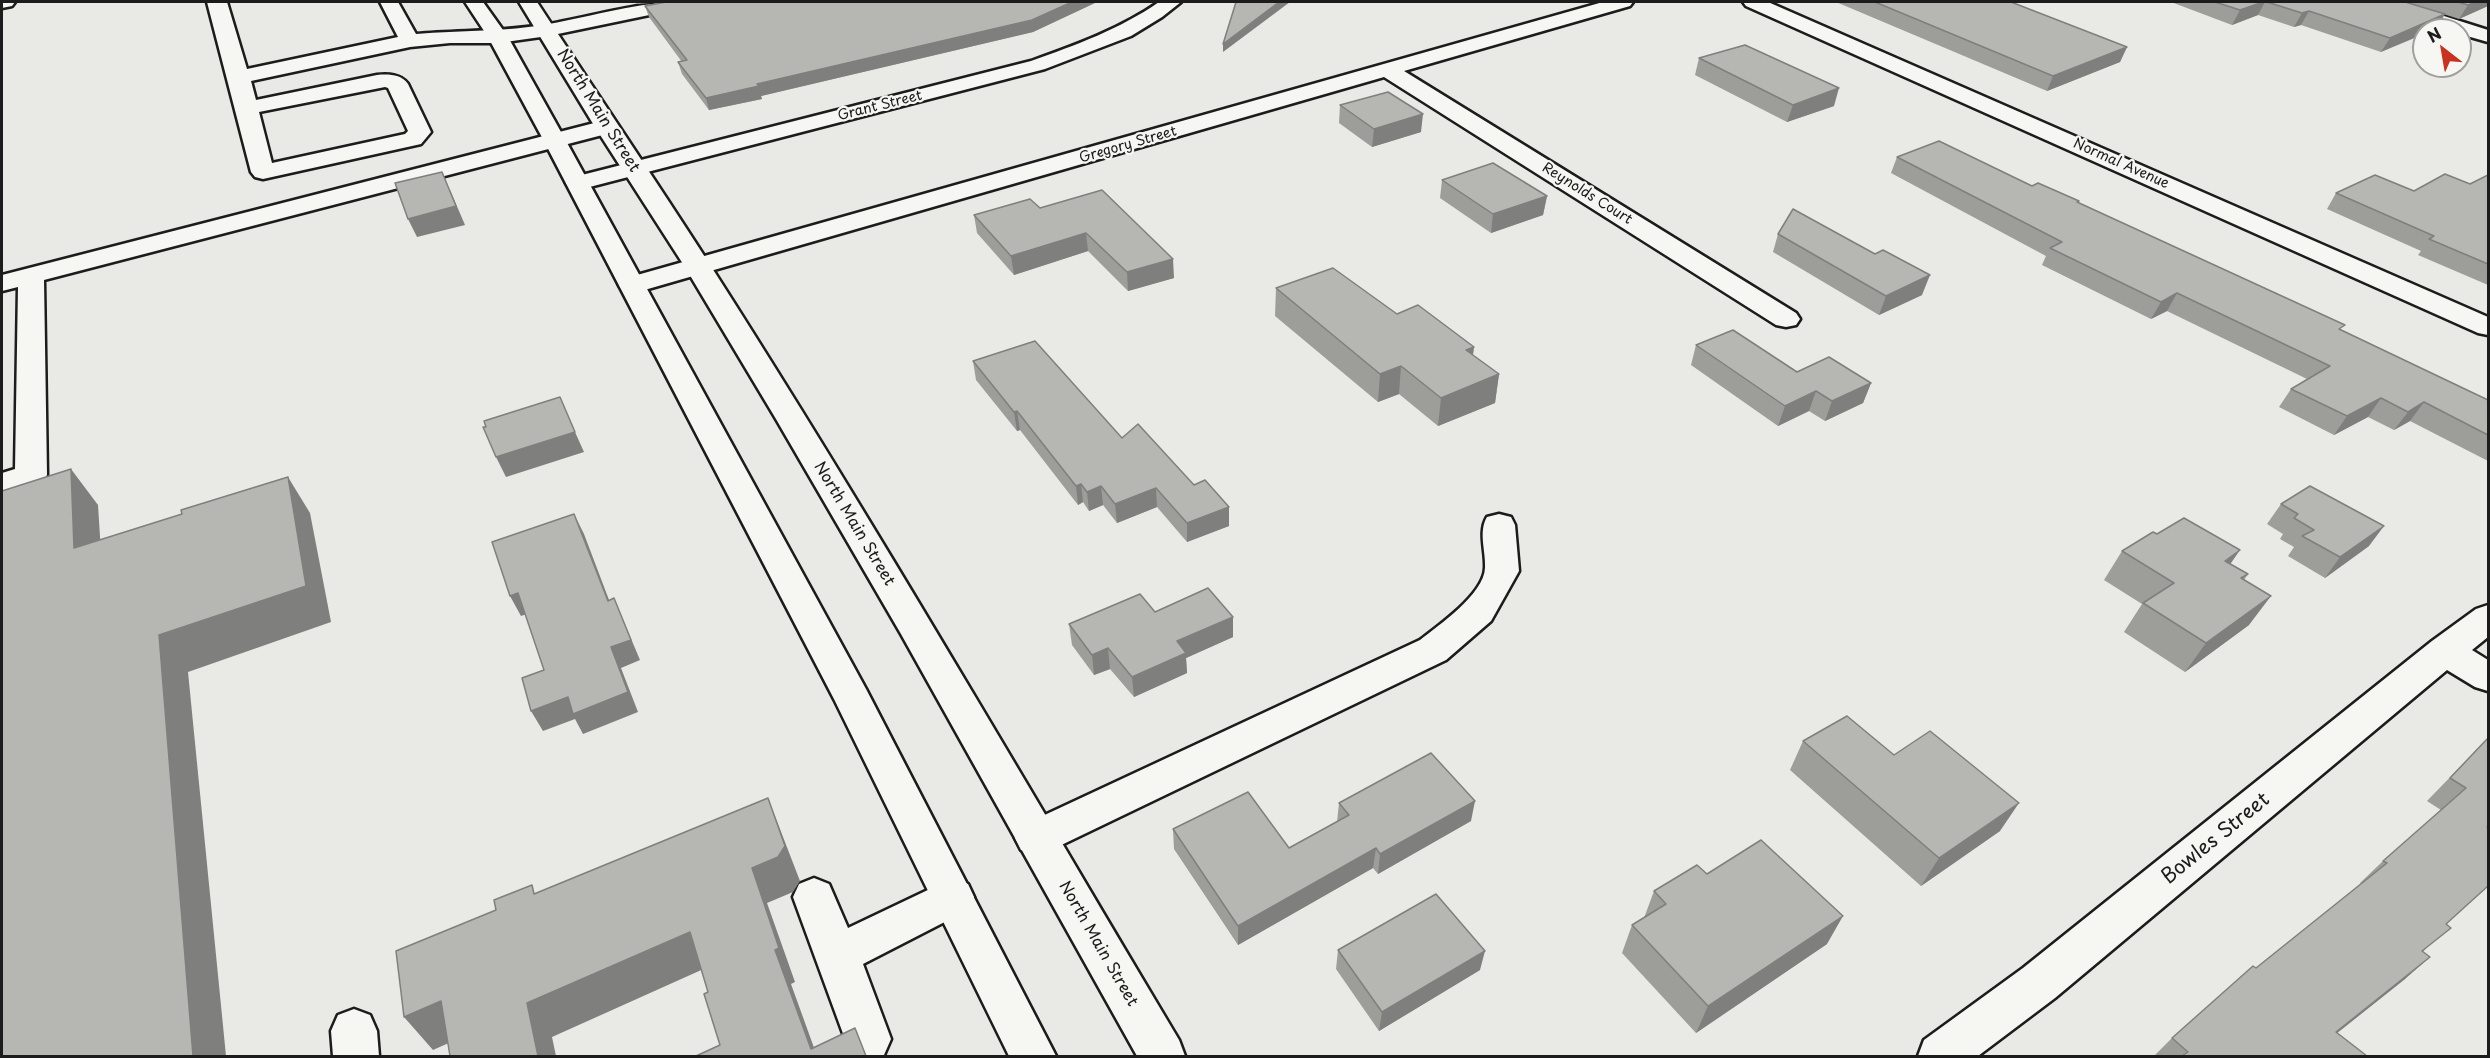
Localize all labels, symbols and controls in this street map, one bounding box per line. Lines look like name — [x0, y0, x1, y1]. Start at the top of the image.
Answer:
north arrow — [2412, 18, 2472, 78]
text: N — [2422, 21, 2445, 48]
street label: North Main Street — [552, 46, 644, 176]
street label: Grant Street — [836, 87, 924, 125]
street label: Gregory Street — [1077, 123, 1179, 167]
street label: Normal Avenue — [2070, 135, 2172, 193]
street label: Reynolds Court — [1539, 160, 1635, 228]
street label: North Main Street — [809, 458, 899, 590]
street label: Bowles Street — [2157, 788, 2275, 890]
street label: North Main Street — [1054, 878, 1142, 1010]

